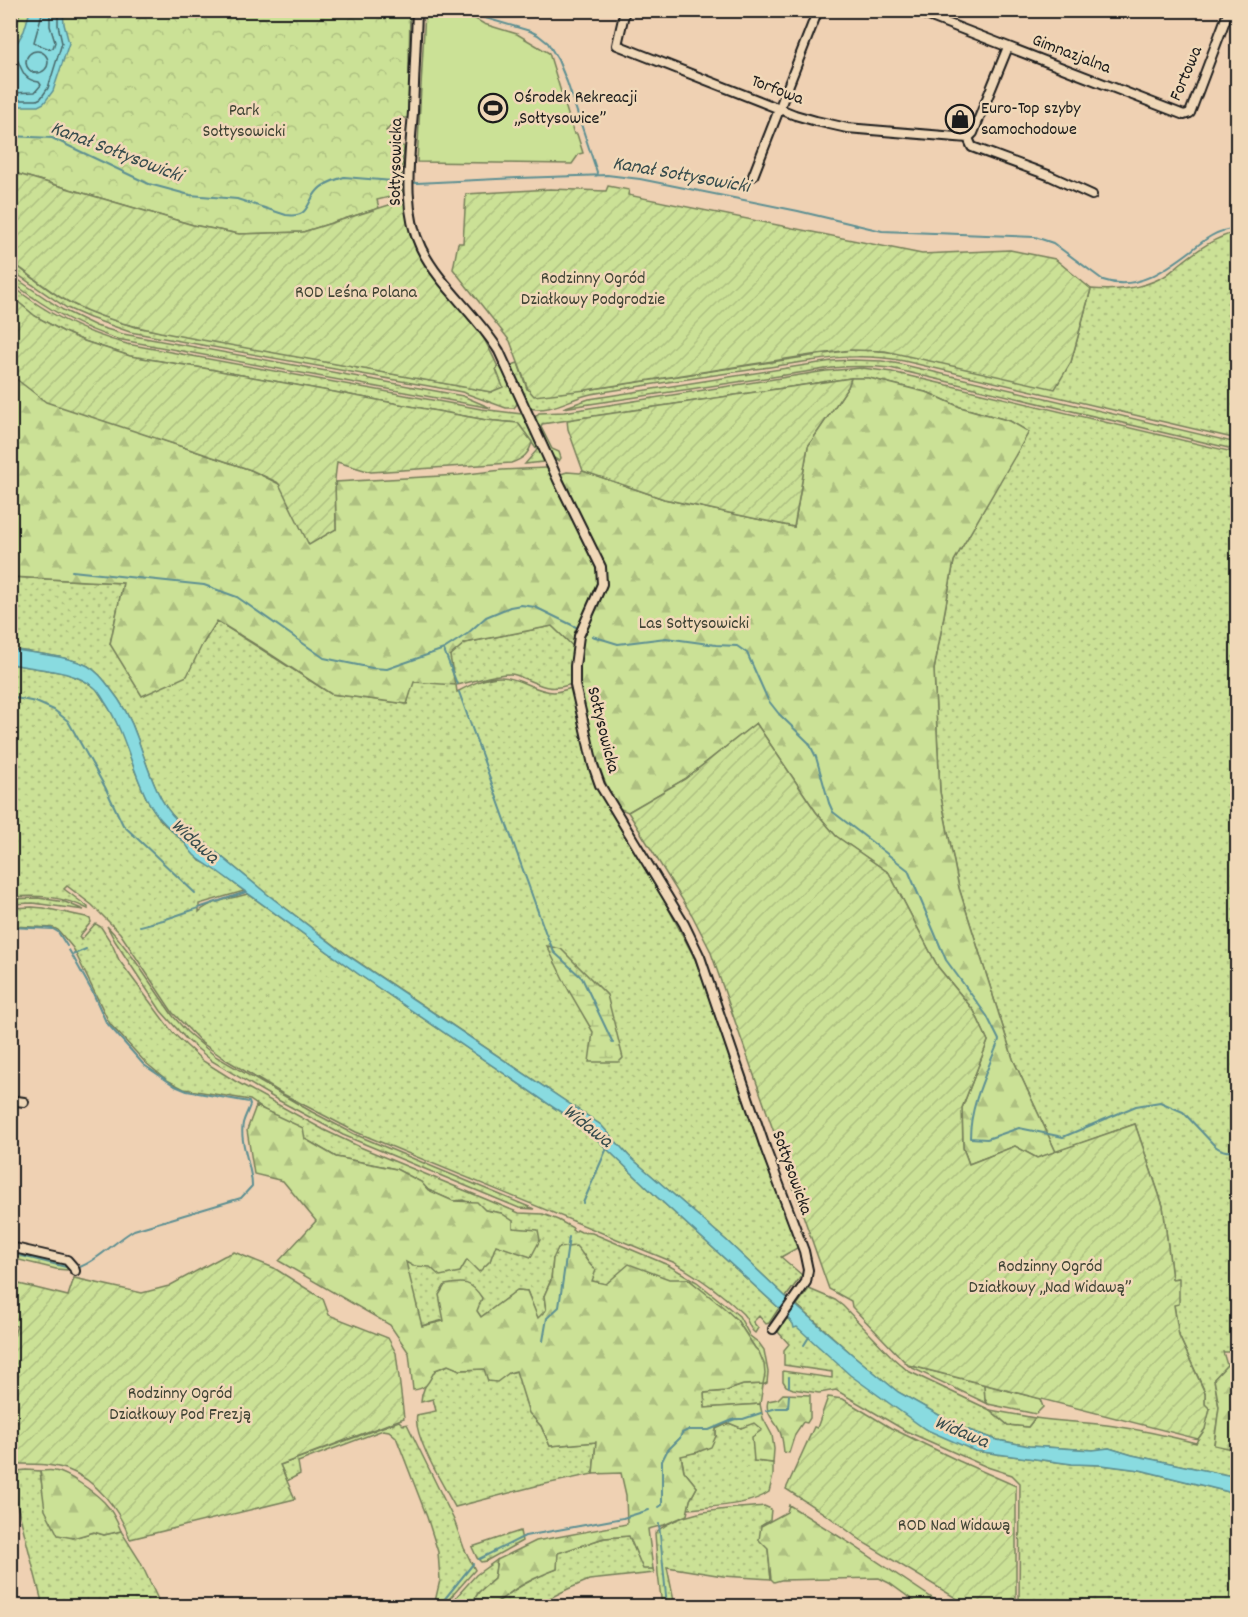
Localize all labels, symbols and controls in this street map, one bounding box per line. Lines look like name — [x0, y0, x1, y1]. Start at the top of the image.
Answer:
street label: Gimnazjalna — [1028, 29, 1115, 82]
street label: Fortowa — [1164, 42, 1210, 105]
street label: Torfowa — [747, 70, 808, 113]
place label: Ośrodek Rekreacji „Sołtysowice” — [514, 86, 637, 132]
sports icon: Ośrodek Rekreacji „Sołtysowice” — [477, 92, 509, 124]
place label: Euro-Top szyby samochodowe — [981, 97, 1081, 143]
park label: Park Sołtysowicki — [203, 99, 285, 145]
shop icon: Euro-Top szyby samochodowe — [944, 103, 976, 135]
water label: Kanał Sołtysowicki — [46, 115, 189, 192]
street label: Sołtysowicka — [384, 117, 410, 206]
water label: Kanał Sołtysowicki — [610, 150, 755, 202]
park label: Rodzinny Ogród Działkowy Podgrodzie — [521, 267, 665, 313]
park label: ROD Leśna Polana — [295, 281, 418, 306]
park label: Las Sołtysowicki — [639, 612, 749, 637]
street label: Sołtysowicka — [579, 684, 625, 776]
water label: Widawa — [164, 813, 225, 872]
water label: Widawa — [556, 1099, 619, 1156]
street label: Sołtysowicka — [764, 1127, 818, 1219]
park label: Rodzinny Ogród Działkowy „Nad Widawą” — [969, 1255, 1132, 1301]
park label: Rodzinny Ogród Działkowy Pod Frezją — [109, 1382, 251, 1428]
water label: Widawa — [930, 1409, 994, 1457]
park label: ROD Nad Widawą — [898, 1514, 1010, 1539]

